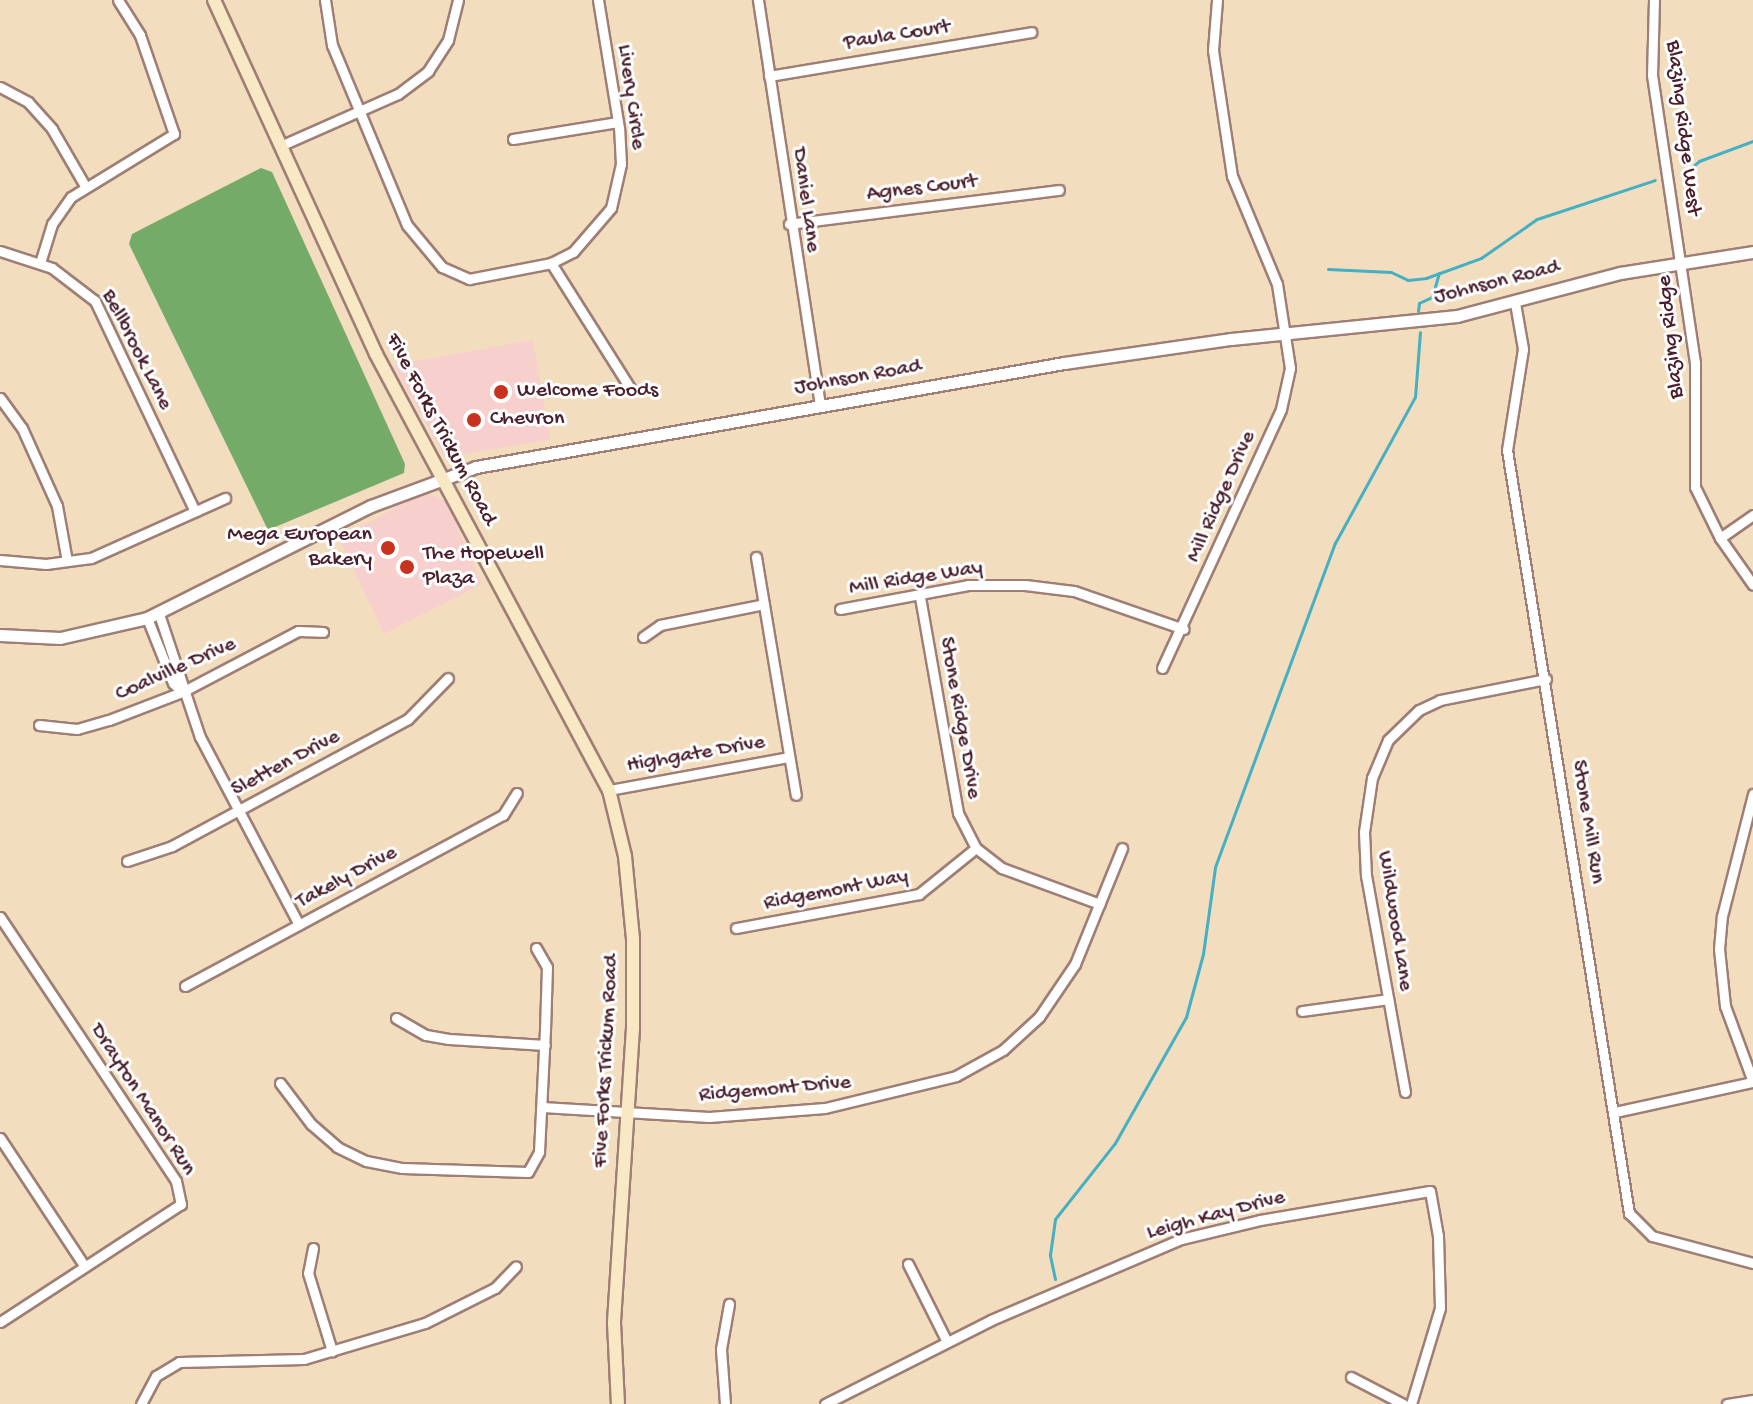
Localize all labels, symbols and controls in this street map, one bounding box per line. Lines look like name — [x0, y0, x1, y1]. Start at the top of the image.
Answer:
street label: Paula Court — [842, 15, 952, 57]
street label: Blazing Ridge West — [1658, 39, 1706, 217]
street label: Livery Circle — [610, 43, 650, 151]
street label: Daniel Lane — [785, 146, 825, 254]
street label: Agnes Court — [865, 169, 979, 209]
street label: Johnson Road — [1431, 255, 1563, 311]
street label: Blazing Ridge — [1652, 274, 1692, 400]
street label: Bellbrook Lane — [94, 285, 178, 415]
street label: Five Forks Trickum Road — [378, 330, 502, 530]
street label: Johnson Road — [792, 354, 924, 402]
place label: Welcome Foods — [517, 379, 658, 405]
marker: Welcome Foods — [492, 383, 510, 401]
place label: Chevron — [490, 407, 564, 433]
marker: Chevron — [465, 411, 483, 429]
street label: Mill Ridge Drive — [1181, 427, 1263, 567]
place label: Mega European Bakery — [227, 522, 372, 574]
marker: Mega European Bakery — [379, 539, 397, 557]
place label: The Hopewell Plaza — [423, 541, 544, 592]
street label: Mill Ridge Way — [847, 555, 985, 603]
marker: The Hopewell Plaza — [398, 558, 416, 576]
street label: Coalville Drive — [112, 632, 240, 708]
street label: Stone Ridge Drive — [932, 635, 986, 801]
street label: Sletten Drive — [227, 724, 345, 804]
street label: Highgate Drive — [625, 730, 767, 780]
street label: Stone Mill Run — [1564, 758, 1610, 886]
street label: Takely Drive — [292, 840, 402, 916]
street label: Wildwood Lane — [1370, 849, 1418, 993]
street label: Ridgemont Way — [762, 864, 910, 918]
street label: Five Forks Trickum Road — [588, 954, 626, 1168]
street label: Drayton Manor Run — [83, 1019, 201, 1181]
street label: Ridgemont Drive — [698, 1070, 852, 1110]
street label: Leigh Kay Drive — [1144, 1185, 1288, 1247]

